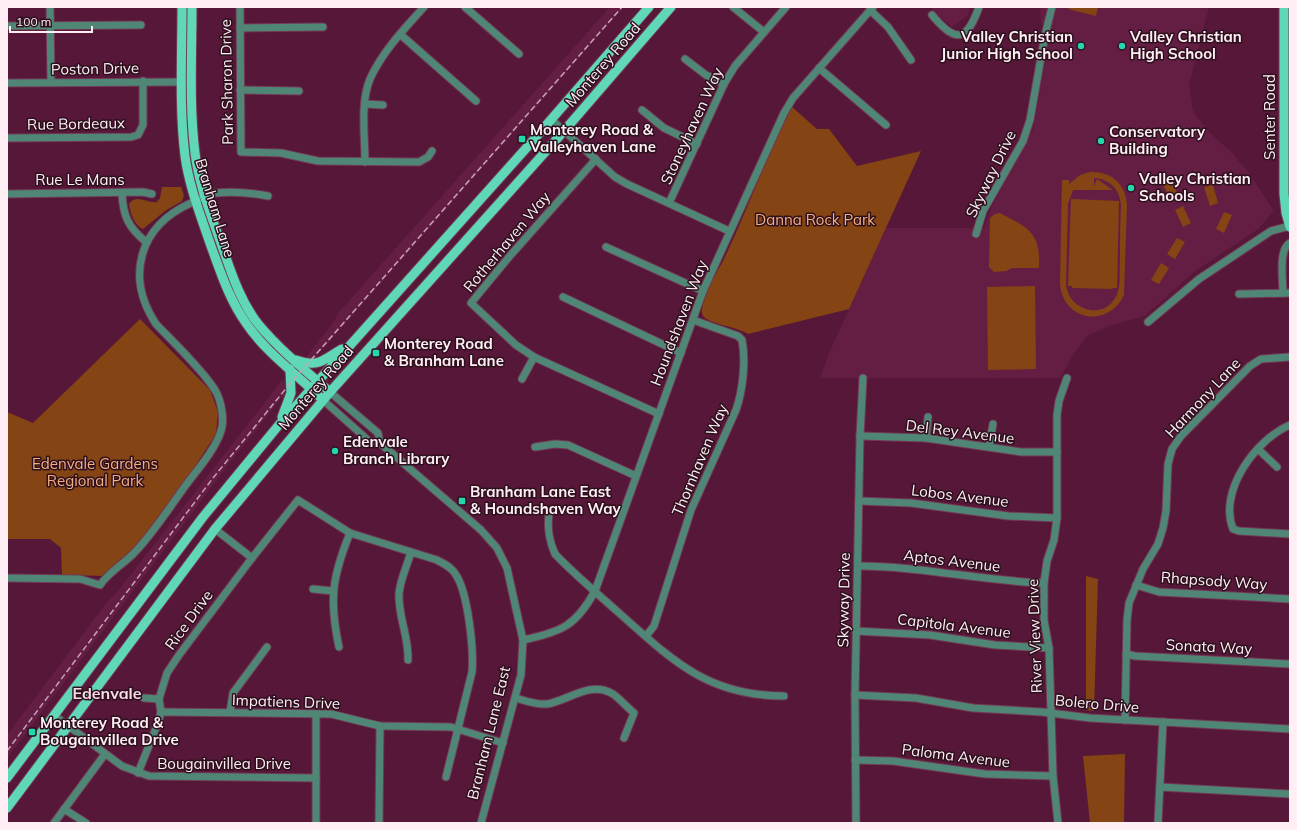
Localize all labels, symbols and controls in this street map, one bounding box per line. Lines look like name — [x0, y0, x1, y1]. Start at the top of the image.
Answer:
scale bar — [10, 8, 92, 34]
text: 100 m — [16, 14, 51, 29]
street label: Park Sharon Drive — [216, 19, 237, 145]
street label: Monterey Road — [561, 19, 644, 111]
place label: Valley Christian Junior High School — [941, 27, 1073, 63]
place label: Valley Christian High School — [1129, 27, 1242, 63]
marker: Valley Christian Junior High School — [1076, 41, 1086, 51]
marker: Valley Christian High School — [1117, 41, 1127, 51]
street label: Poston Drive — [51, 58, 139, 79]
street label: Stoneyhaven Way — [656, 64, 727, 187]
street label: Senter Road — [1260, 74, 1279, 160]
street label: Rue Bordeaux — [27, 113, 125, 134]
place label: Monterey Road & Valleyhaven Lane — [529, 120, 656, 156]
place label: Conservatory Building — [1109, 122, 1206, 158]
street label: Skyway Drive — [961, 127, 1020, 221]
marker: Monterey Road & Valleyhaven Lane — [517, 134, 527, 144]
marker: Conservatory Building — [1096, 136, 1106, 146]
street label: Branham Lane — [191, 156, 240, 260]
place label: Valley Christian Schools — [1138, 169, 1251, 205]
street label: Rue Le Mans — [35, 170, 125, 189]
marker: Valley Christian Schools — [1126, 183, 1136, 193]
street label: Rotherhaven Way — [459, 187, 554, 296]
park label: Danna Rock Park — [755, 210, 875, 229]
street label: Houndshaven Way — [646, 257, 711, 388]
place label: Monterey Road & Branham Lane — [384, 334, 504, 370]
street label: Monterey Road — [274, 342, 357, 434]
marker: Monterey Road & Branham Lane — [371, 348, 381, 358]
street label: Harmony Lane — [1161, 354, 1245, 442]
street label: Thornhaven Way — [667, 401, 732, 519]
street label: Del Rey Avenue — [905, 415, 1015, 448]
place label: Edenvale Branch Library — [343, 432, 450, 468]
marker: Edenvale Branch Library — [330, 446, 340, 456]
park label: Edenvale Gardens Regional Park — [32, 454, 158, 490]
street label: Lobos Avenue — [910, 480, 1010, 511]
place label: Branham Lane East & Houndshaven Way — [470, 482, 622, 518]
marker: Branham Lane East & Houndshaven Way — [457, 496, 467, 506]
street label: Aptos Avenue — [903, 545, 1002, 576]
street label: Skyway Drive — [833, 552, 854, 648]
street label: Rhapsody Way — [1160, 567, 1268, 594]
street label: River View Drive — [1023, 578, 1046, 694]
street label: Rice Drive — [160, 586, 217, 653]
street label: Capitola Avenue — [896, 609, 1012, 642]
street label: Sonata Way — [1165, 635, 1253, 658]
street label: Branham Lane East — [463, 664, 514, 801]
district label: Edenvale — [72, 683, 142, 703]
street label: Impatiens Drive — [232, 690, 341, 713]
street label: Bolero Drive — [1054, 690, 1140, 717]
place label: Monterey Road & Bougainvillea Drive — [40, 713, 179, 749]
marker: Monterey Road & Bougainvillea Drive — [27, 727, 37, 737]
street label: Paloma Avenue — [901, 739, 1011, 772]
street label: Bougainvillea Drive — [157, 754, 291, 773]

